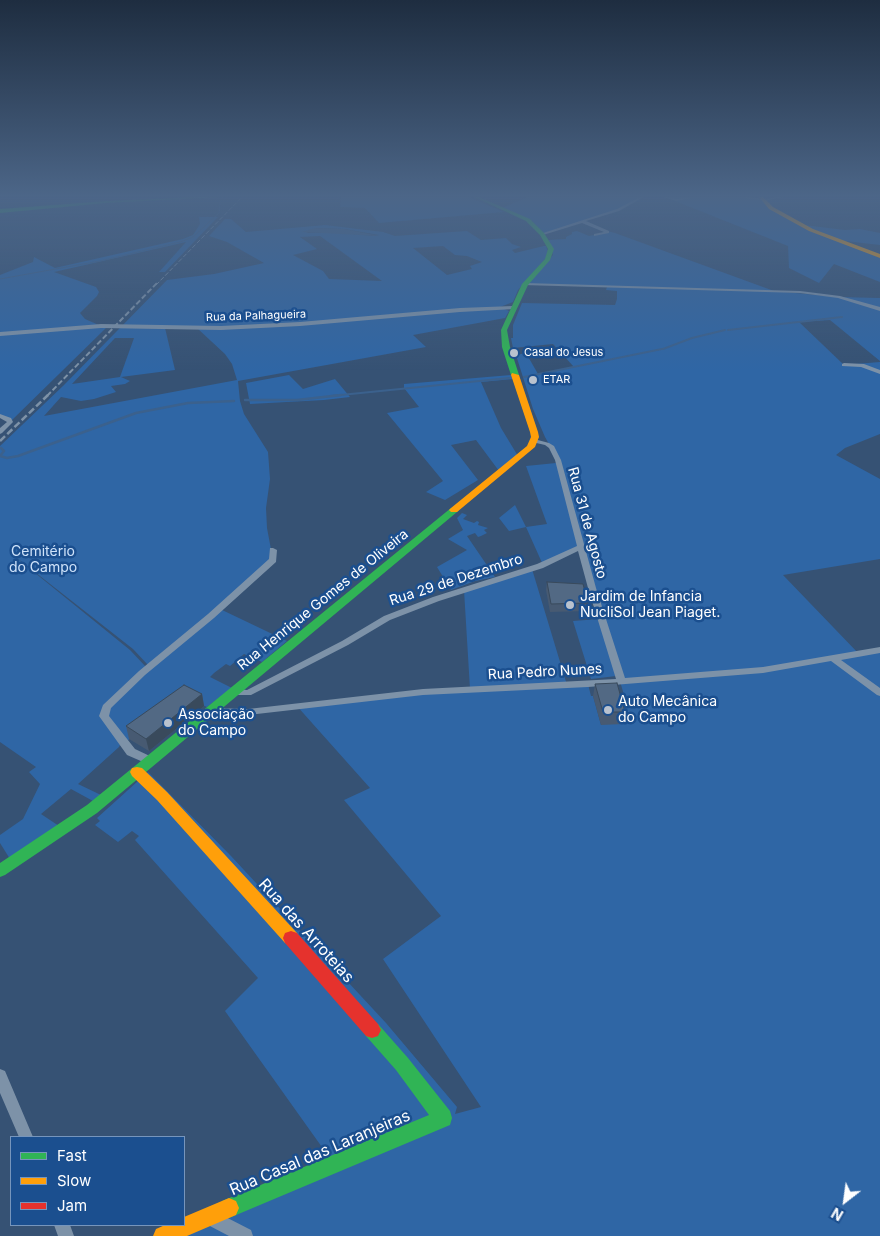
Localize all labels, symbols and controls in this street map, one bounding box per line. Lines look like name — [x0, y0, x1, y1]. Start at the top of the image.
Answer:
street label: Rua da Palhagueira — [206, 308, 306, 324]
place label: Casal do Jesus — [524, 346, 603, 360]
marker: Casal do Jesus — [508, 347, 520, 359]
place label: ETAR — [543, 373, 570, 387]
marker: ETAR — [527, 374, 539, 386]
street label: Rua 31 de Agosto — [564, 465, 610, 581]
street label: Rua Henrique Gomes de Oliveira — [234, 526, 412, 674]
park label: Cemitério do Campo — [9, 544, 77, 576]
street label: Rua 29 de Dezembro — [387, 551, 525, 609]
place label: Jardim de Infancia NucliSol Jean Piaget. — [580, 589, 720, 622]
marker: Jardim de Infancia NucliSol Jean Piaget. — [564, 599, 576, 611]
street label: Rua Pedro Nunes — [487, 661, 603, 683]
place label: Auto Mecânica do Campo — [618, 694, 717, 726]
marker: Auto Mecânica do Campo — [602, 704, 614, 716]
place label: Associação do Campo — [178, 707, 254, 740]
marker: Associação do Campo — [162, 717, 174, 729]
street label: Rua das Arroteias — [254, 875, 358, 987]
street label: Rua Casal das Laranjeiras — [227, 1106, 413, 1200]
legend — [10, 1136, 185, 1226]
text: Fast — [57, 1146, 87, 1165]
text: Slow — [57, 1171, 91, 1190]
north arrow — [820, 1176, 870, 1226]
text: Jam — [57, 1196, 87, 1215]
text: N — [828, 1204, 846, 1224]

